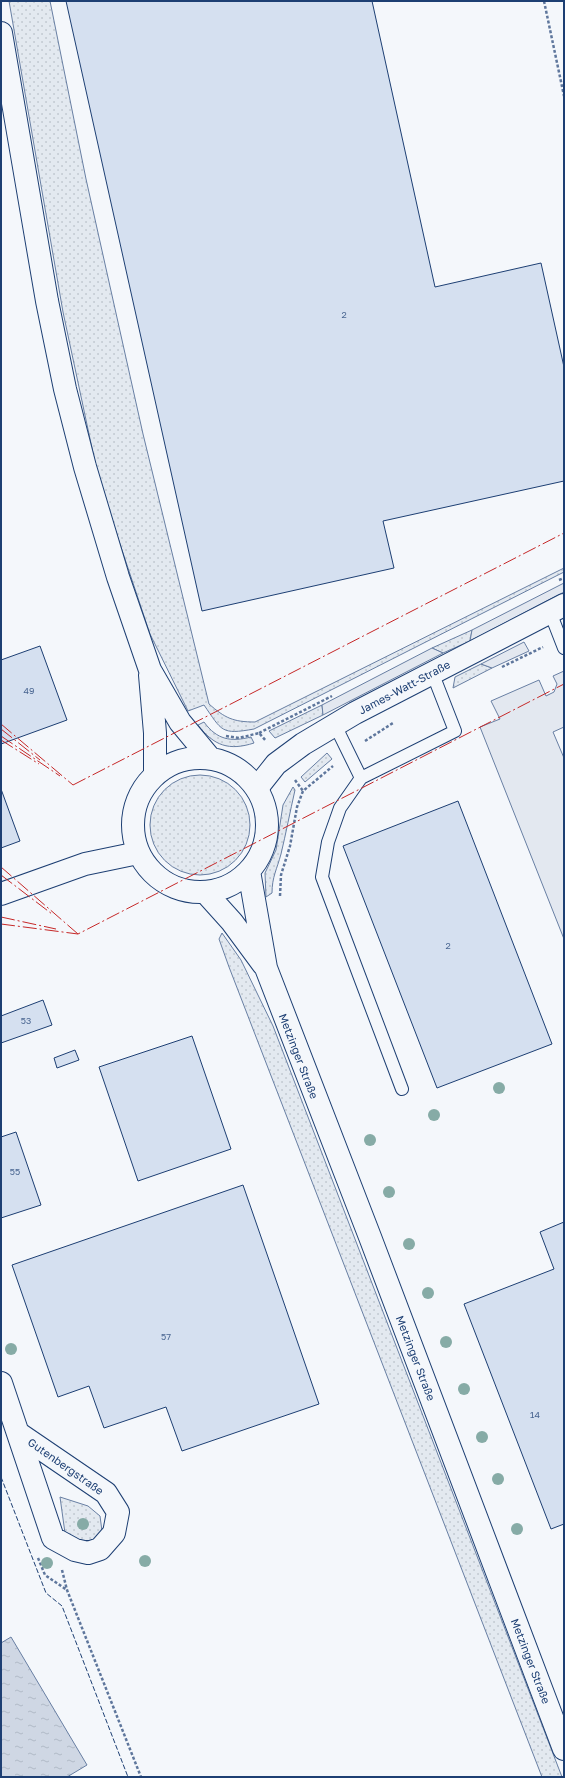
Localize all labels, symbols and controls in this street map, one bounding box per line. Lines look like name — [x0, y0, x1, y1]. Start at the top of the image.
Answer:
house number: 2 — [341, 309, 347, 320]
street label: James-Watt-Straße — [356, 657, 452, 717]
house number: 49 — [24, 685, 34, 696]
house number: 2 — [445, 940, 451, 951]
street label: Metzinger Straße — [277, 1011, 321, 1101]
house number: 53 — [21, 1015, 31, 1026]
house number: 55 — [10, 1166, 20, 1177]
street label: Metzinger Straße — [394, 1313, 438, 1403]
house number: 57 — [161, 1331, 171, 1342]
house number: 14 — [530, 1409, 540, 1420]
street label: Gutenbergstraße — [26, 1435, 106, 1497]
street label: Metzinger Straße — [509, 1616, 553, 1706]

